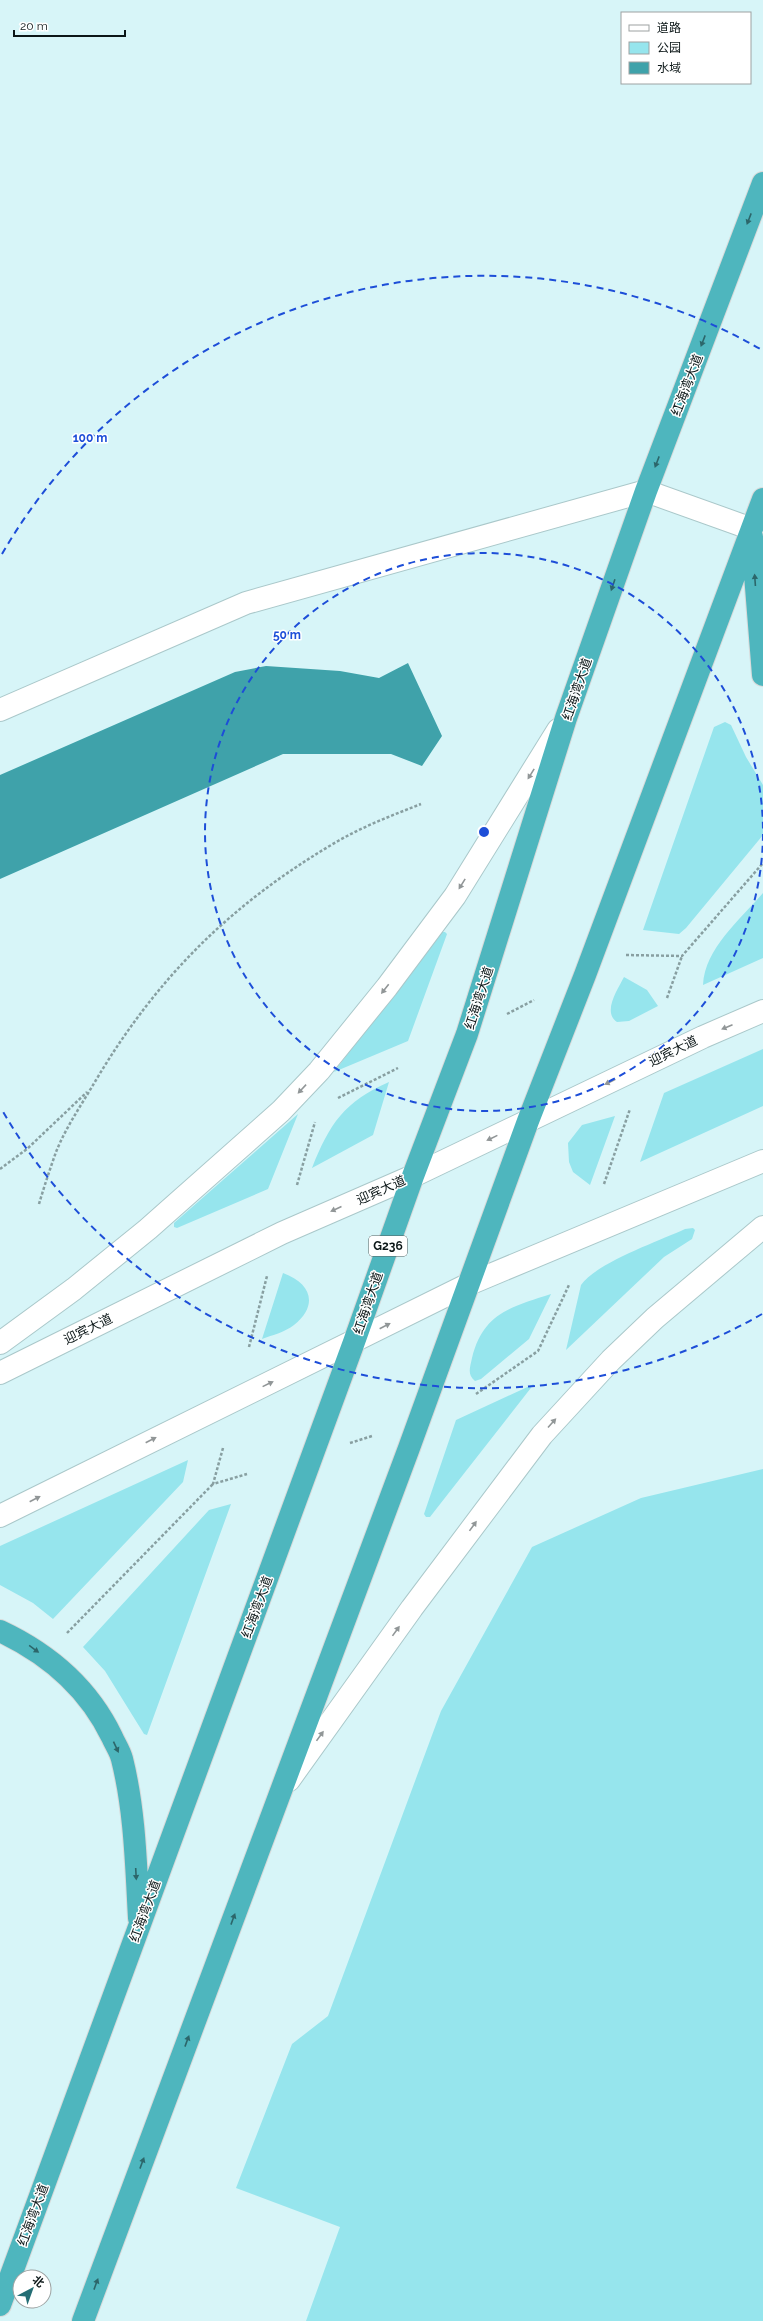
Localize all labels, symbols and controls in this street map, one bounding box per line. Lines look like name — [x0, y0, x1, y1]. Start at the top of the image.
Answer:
scale bar — [14, 12, 125, 38]
legend — [621, 12, 751, 84]
text: 20 m — [20, 19, 48, 33]
text: 道路 — [657, 21, 681, 35]
text: 公园 — [657, 41, 681, 55]
text: 水域 — [657, 61, 681, 75]
one-way arrow — [746, 214, 752, 226]
one-way arrow — [700, 335, 706, 347]
street label: 红海湾大道 — [668, 352, 706, 418]
text: 100 m — [73, 431, 107, 445]
one-way arrow — [654, 457, 660, 469]
one-way arrow — [752, 574, 759, 586]
one-way arrow — [610, 579, 616, 591]
text: 50 m — [273, 628, 301, 642]
street label: 红海湾大道 — [559, 656, 595, 722]
one-way arrow — [527, 769, 535, 779]
centre of rings — [477, 825, 491, 839]
one-way arrow — [458, 879, 466, 890]
street label: 红海湾大道 — [462, 965, 496, 1031]
one-way arrow — [381, 984, 389, 995]
one-way arrow — [721, 1024, 733, 1030]
street label: 迎宾大道 — [646, 1033, 700, 1069]
one-way arrow — [604, 1079, 615, 1085]
one-way arrow — [297, 1084, 307, 1094]
one-way arrow — [487, 1135, 498, 1141]
street label: 迎宾大道 — [354, 1173, 408, 1207]
one-way arrow — [329, 1207, 341, 1213]
road number: G236 — [369, 1236, 407, 1256]
street label: 红海湾大道 — [350, 1270, 386, 1336]
street label: 迎宾大道 — [61, 1311, 115, 1347]
one-way arrow — [379, 1323, 390, 1330]
one-way arrow — [262, 1381, 274, 1387]
one-way arrow — [548, 1418, 557, 1428]
one-way arrow — [145, 1437, 157, 1444]
one-way arrow — [29, 1496, 41, 1502]
one-way arrow — [469, 1520, 477, 1531]
street label: 红海湾大道 — [239, 1574, 275, 1640]
one-way arrow — [392, 1625, 400, 1636]
one-way arrow — [29, 1645, 39, 1653]
one-way arrow — [316, 1731, 324, 1741]
one-way arrow — [113, 1741, 119, 1752]
one-way arrow — [133, 1868, 140, 1880]
street label: 红海湾大道 — [127, 1878, 163, 1944]
one-way arrow — [230, 1913, 236, 1925]
one-way arrow — [185, 2034, 191, 2046]
one-way arrow — [139, 2156, 145, 2168]
street label: 红海湾大道 — [15, 2182, 51, 2248]
north arrow — [12, 2269, 52, 2309]
text: 北 — [30, 2273, 47, 2290]
one-way arrow — [94, 2278, 100, 2290]

